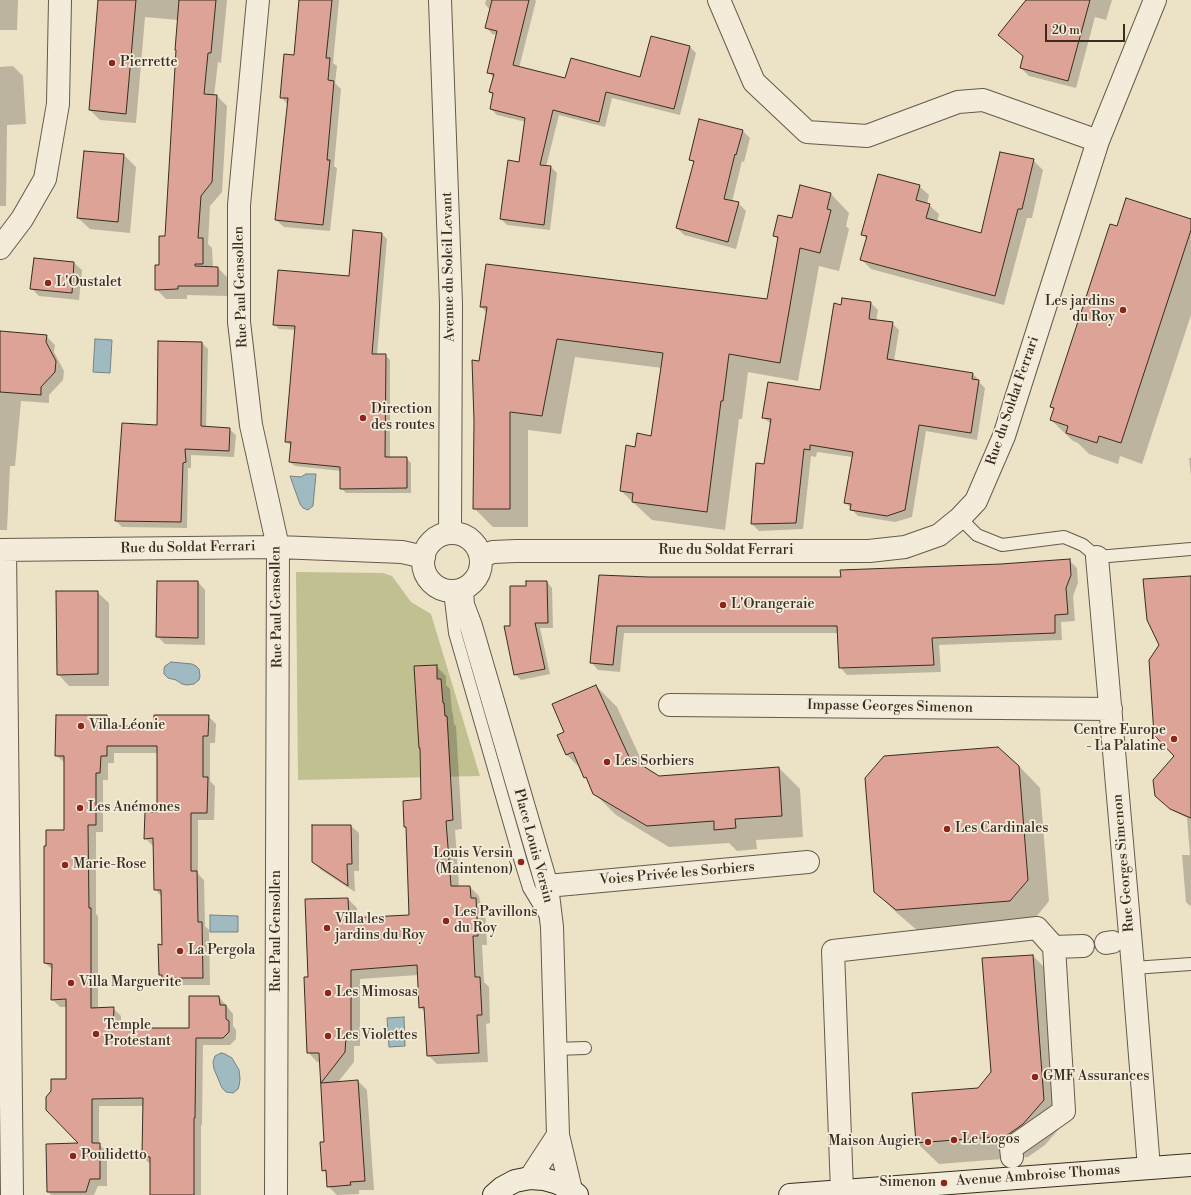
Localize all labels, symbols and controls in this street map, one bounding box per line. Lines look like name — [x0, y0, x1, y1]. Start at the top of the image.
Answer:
scale bar — [1047, 16, 1127, 42]
text: 20 m — [1052, 23, 1080, 38]
place label: Pierrette — [120, 55, 177, 71]
marker: Pierrette — [107, 58, 117, 68]
street label: Avenue du Soleil Levant — [439, 192, 459, 342]
street label: Rue Paul Gensollen — [230, 226, 252, 348]
place label: L'Oustalet — [56, 275, 122, 291]
marker: L'Oustalet — [43, 278, 53, 288]
place label: Les jardins du Roy — [1045, 294, 1115, 326]
marker: Les jardins du Roy — [1118, 305, 1128, 315]
street label: Rue du Soldat Ferrari — [983, 334, 1043, 468]
place label: Direction des routes — [371, 402, 435, 434]
marker: Direction des routes — [358, 413, 368, 423]
street label: Rue du Soldat Ferrari — [120, 538, 256, 558]
street label: Rue du Soldat Ferrari — [658, 543, 794, 559]
street label: Rue Paul Gensollen — [268, 546, 286, 668]
place label: L'Orangeraie — [731, 597, 815, 613]
marker: L'Orangeraie — [718, 600, 728, 610]
street label: Impasse Georges Simenon — [807, 697, 973, 717]
place label: Villa Léonie — [89, 718, 165, 734]
marker: Villa Léonie — [76, 721, 86, 731]
place label: Centre Europe - La Palatine — [1074, 723, 1166, 756]
marker: Centre Europe - La Palatine — [1169, 734, 1179, 744]
place label: Les Sorbiers — [615, 754, 694, 770]
marker: Les Sorbiers — [602, 757, 612, 767]
street label: Place Louis Versin — [510, 787, 556, 905]
street label: Rue Georges Simenon — [1110, 793, 1138, 933]
place label: Les Anémones — [88, 800, 180, 816]
marker: Les Anémones — [75, 803, 85, 813]
place label: Les Cardinales — [955, 821, 1048, 837]
marker: Les Cardinales — [942, 824, 952, 834]
place label: Louis Versin (Maintenon) — [433, 846, 513, 878]
place label: Marie-Rose — [73, 857, 147, 873]
marker: Louis Versin (Maintenon) — [516, 857, 526, 867]
street label: Voies Privée les Sorbiers — [599, 859, 755, 889]
marker: Marie-Rose — [60, 860, 70, 870]
street label: Rue Paul Gensollen — [269, 870, 285, 992]
place label: Les Pavillons du Roy — [454, 905, 537, 938]
place label: Villa les jardins du Roy — [335, 912, 425, 944]
marker: Les Pavillons du Roy — [441, 916, 451, 926]
marker: Villa les jardins du Roy — [322, 923, 332, 933]
place label: La Pergola — [188, 943, 255, 959]
marker: La Pergola — [175, 946, 185, 956]
place label: Villa Marguerite — [79, 975, 181, 991]
marker: Villa Marguerite — [66, 978, 76, 988]
place label: Les Mimosas — [336, 985, 418, 1001]
marker: Les Mimosas — [323, 988, 333, 998]
place label: Temple Protestant — [104, 1018, 171, 1050]
place label: Les Violettes — [336, 1028, 417, 1044]
marker: Temple Protestant — [91, 1029, 101, 1039]
marker: Les Violettes — [323, 1031, 333, 1041]
place label: GMF Assurances — [1043, 1069, 1149, 1085]
marker: GMF Assurances — [1030, 1072, 1040, 1082]
place label: Le Logos — [962, 1132, 1020, 1148]
place label: Maison Augier — [828, 1134, 920, 1150]
marker: Le Logos — [949, 1135, 959, 1145]
marker: Maison Augier — [923, 1137, 933, 1147]
place label: Poulidetto — [81, 1148, 147, 1164]
marker: Poulidetto — [68, 1151, 78, 1161]
street label: Avenue Ambroise Thomas — [955, 1162, 1121, 1190]
place label: Simenon — [879, 1175, 936, 1191]
marker: Simenon — [939, 1178, 949, 1188]

